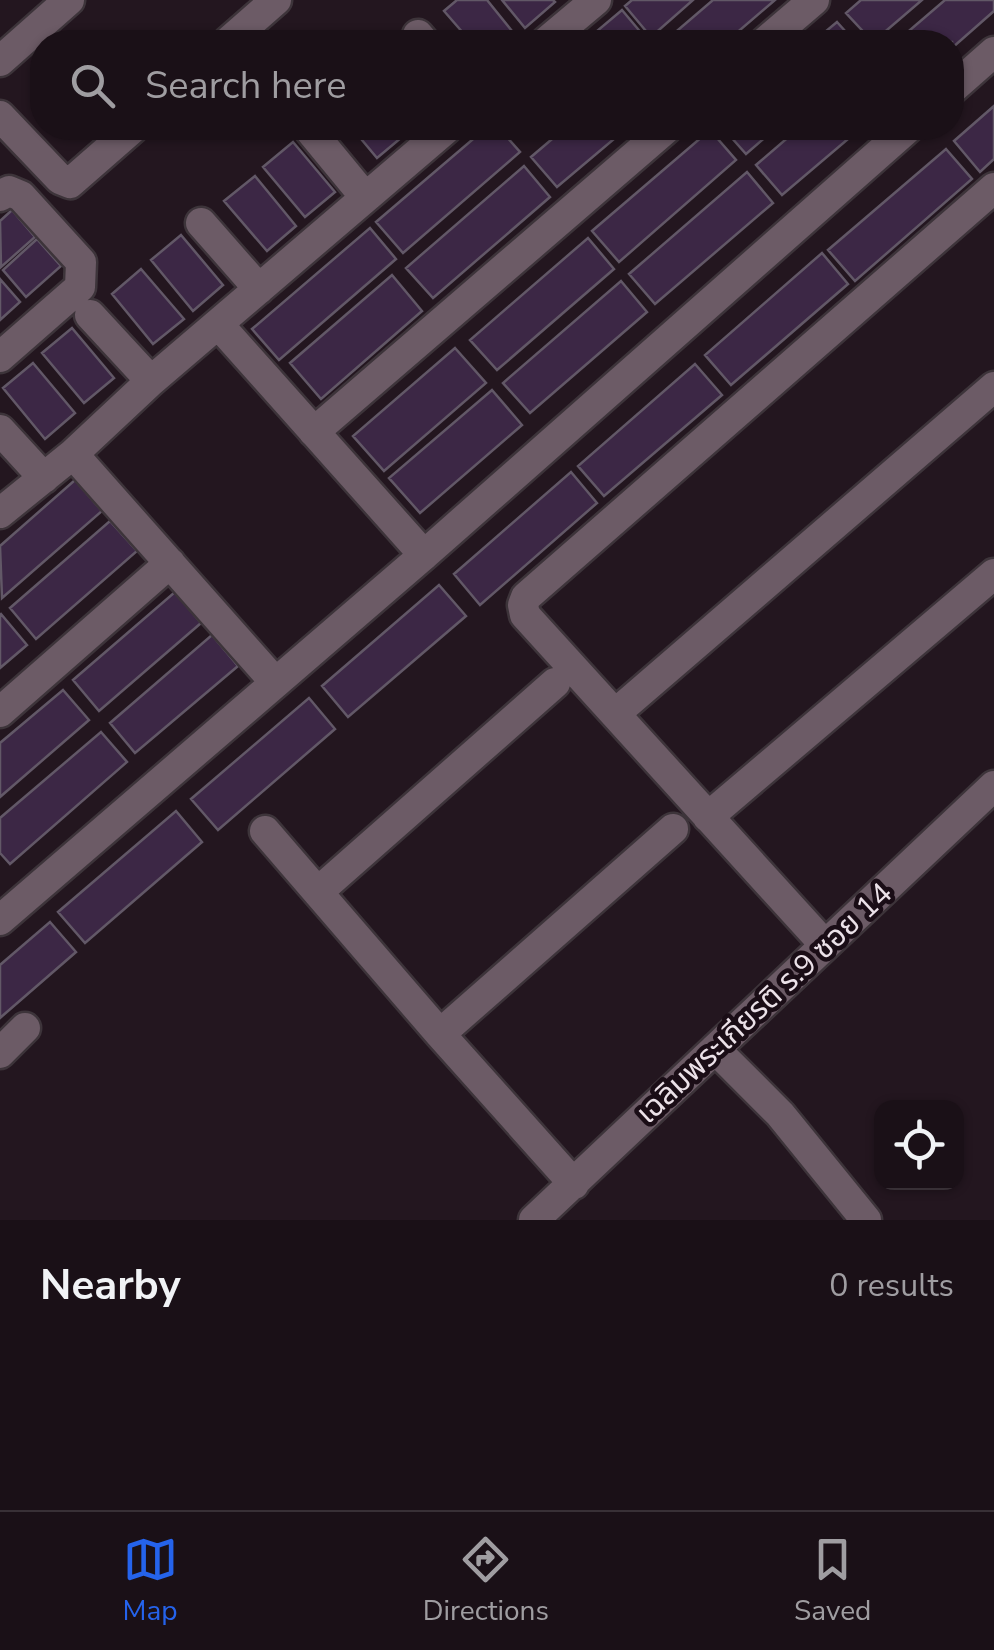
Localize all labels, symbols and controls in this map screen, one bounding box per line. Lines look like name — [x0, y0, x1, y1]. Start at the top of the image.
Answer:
search box — [30, 30, 964, 140]
icon: search — [65, 58, 120, 113]
text: Search here — [145, 60, 346, 111]
street label: เฉลิมพระเกียรติ ร.9 ซอย 14 — [627, 874, 901, 1133]
map controls — [874, 1100, 964, 1190]
button: locate — [874, 1100, 964, 1190]
text: Nearby — [40, 1257, 181, 1314]
text: 0 results — [829, 1264, 954, 1307]
tab: Map — [123, 1532, 178, 1630]
tab: Directions — [423, 1532, 549, 1630]
tab: Saved — [794, 1532, 871, 1630]

